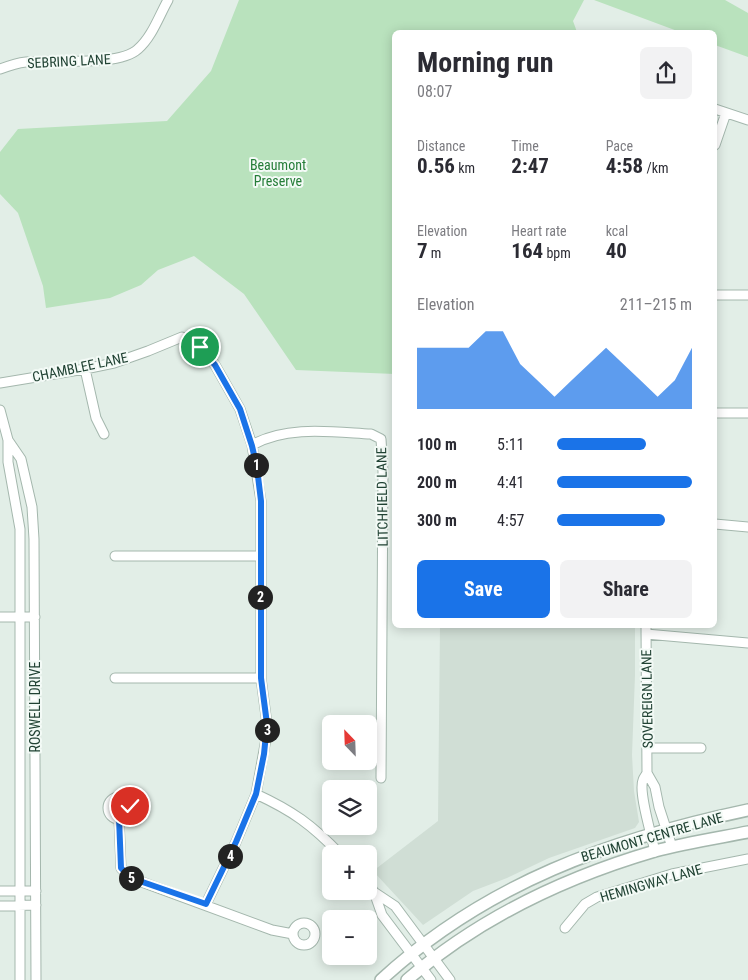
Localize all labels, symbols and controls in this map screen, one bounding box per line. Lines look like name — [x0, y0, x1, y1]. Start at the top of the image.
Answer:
text: Morning run — [417, 46, 553, 79]
button: share — [640, 47, 692, 99]
street label: SEBRING LANE — [27, 51, 111, 71]
text: 08:07 — [417, 82, 452, 101]
text: Distance — [417, 138, 465, 154]
text: Time — [511, 138, 539, 154]
text: Pace — [606, 138, 633, 154]
text: 0.56 — [417, 154, 455, 178]
text: 2:47 — [511, 154, 549, 178]
text: 4:58 — [606, 154, 643, 178]
park label: Beaumont Preserve — [250, 157, 306, 189]
text: km — [455, 160, 475, 176]
text: /km — [643, 160, 669, 176]
text: Elevation — [417, 223, 467, 239]
text: Heart rate — [511, 223, 567, 239]
text: kcal — [606, 223, 628, 239]
text: 7 — [417, 239, 428, 263]
text: 164 — [511, 239, 543, 263]
text: 40 — [606, 239, 627, 263]
text: m — [428, 245, 441, 261]
text: bpm — [543, 245, 571, 261]
text: Elevation — [417, 295, 475, 314]
text: 211–215 m — [620, 295, 692, 314]
pin — [179, 326, 221, 368]
icon: arrive — [186, 333, 214, 361]
street label: CHAMBLEE LANE — [31, 349, 129, 385]
text: 100 m — [417, 435, 457, 454]
text: 5:11 — [497, 435, 524, 454]
street label: LITCHFIELD LANE — [373, 447, 391, 547]
pin: 1 — [244, 452, 268, 478]
text: 1 — [253, 457, 260, 473]
text: 200 m — [417, 473, 457, 492]
text: 4:41 — [497, 473, 524, 492]
text: 300 m — [417, 511, 457, 530]
text: 4:57 — [497, 511, 524, 530]
button: Save — [417, 560, 550, 618]
button: Share — [560, 560, 692, 618]
pin: 2 — [248, 584, 272, 610]
text: 2 — [257, 589, 264, 605]
street label: SOVEREIGN LANE — [638, 649, 656, 749]
street label: ROSWELL DRIVE — [27, 661, 43, 753]
north arrow — [322, 715, 378, 770]
map controls — [322, 715, 377, 965]
pin: 3 — [254, 718, 280, 742]
text: 3 — [264, 722, 271, 738]
button: layers — [322, 780, 377, 835]
pin — [109, 785, 151, 827]
icon: check — [116, 792, 144, 820]
street label: BEAUMONT CENTRE LANE — [579, 809, 725, 865]
pin: 4 — [218, 844, 242, 868]
button: + — [322, 845, 377, 900]
text: 4 — [227, 848, 234, 864]
street label: HEMINGWAY LANE — [598, 861, 704, 905]
pin: 5 — [118, 866, 144, 890]
text: 5 — [128, 870, 135, 886]
button: − — [322, 910, 377, 965]

